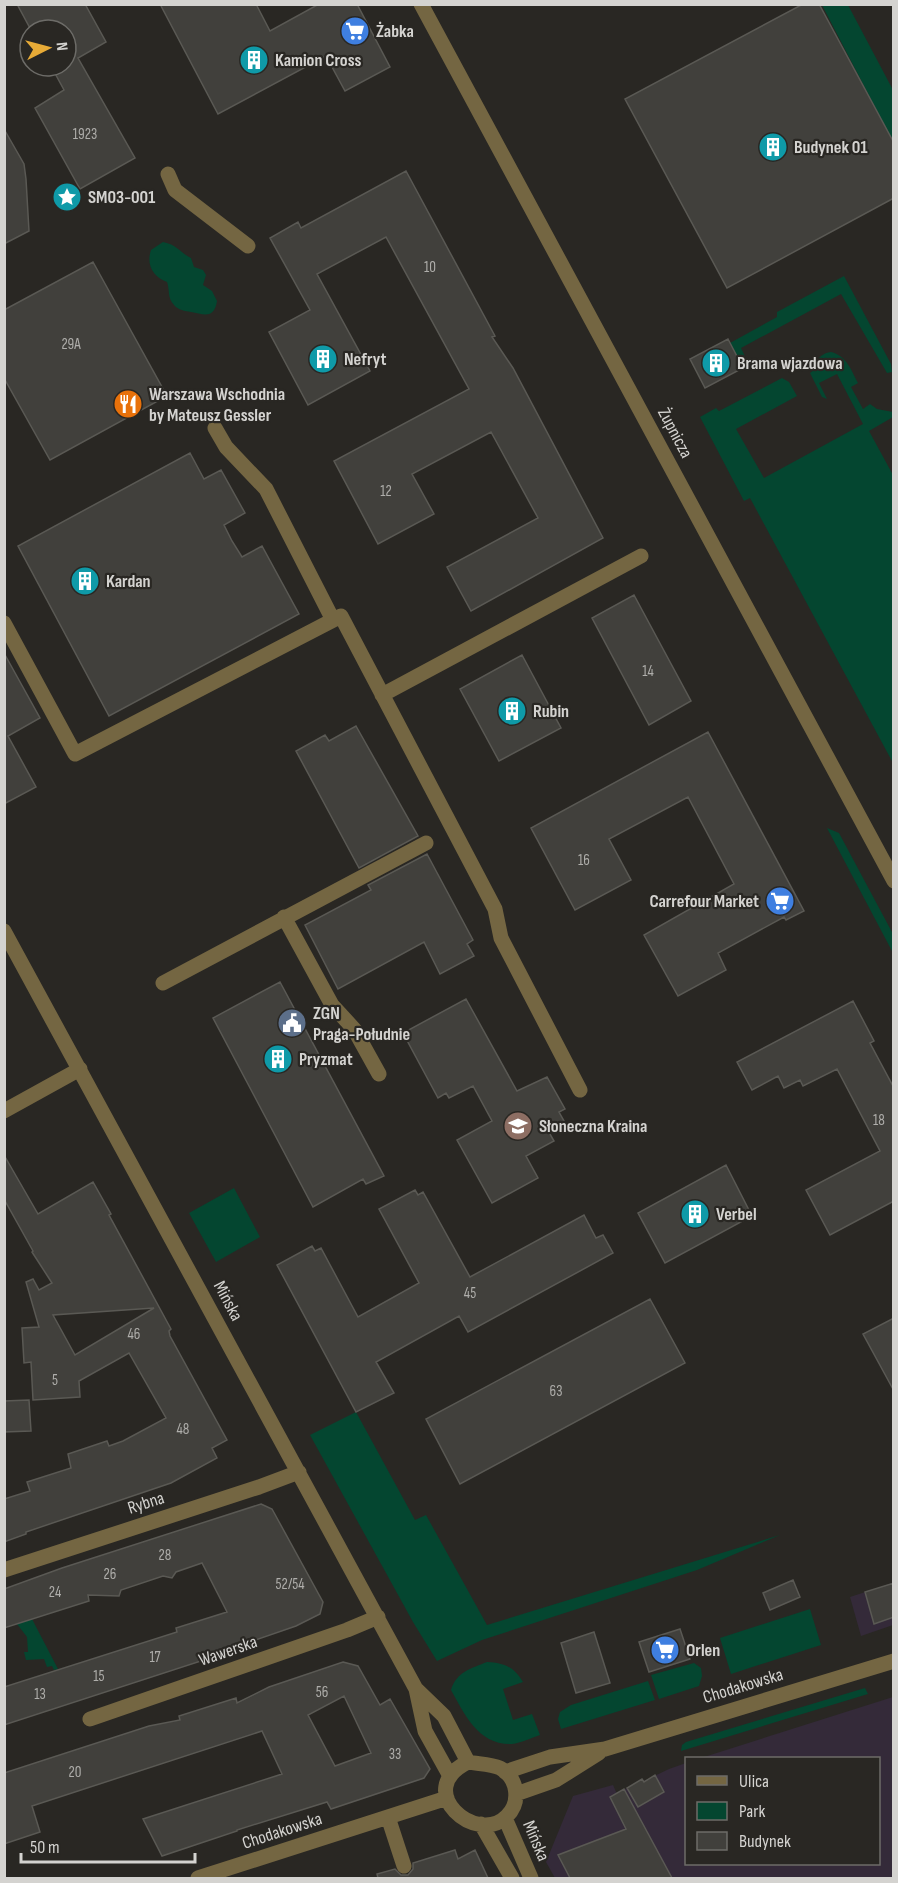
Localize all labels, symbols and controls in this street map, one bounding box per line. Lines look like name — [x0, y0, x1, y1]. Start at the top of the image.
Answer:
supermarket icon: Żabka — [339, 15, 371, 47]
north arrow — [18, 18, 78, 78]
place label: Żabka — [376, 21, 414, 42]
text: N — [52, 41, 71, 52]
building icon: Kamion Cross — [238, 44, 270, 76]
place label: Kamion Cross — [275, 50, 361, 71]
house number: 1923 — [73, 125, 97, 144]
building icon: Budynek 01 — [757, 131, 789, 163]
place label: Budynek 01 — [794, 137, 867, 158]
place icon: SM03-001 — [51, 181, 83, 213]
place label: SM03-001 — [88, 187, 155, 208]
house number: 10 — [424, 258, 436, 277]
house number: 29A — [61, 335, 81, 354]
building icon: Nefryt — [307, 343, 339, 375]
building icon: Brama wjazdowa — [700, 347, 732, 379]
place label: Nefryt — [344, 349, 386, 370]
place label: Brama wjazdowa — [737, 353, 843, 374]
place label: Warszawa Wschodnia by Mateusz Gessler — [149, 384, 285, 426]
restaurant icon: Warszawa Wschodnia by Mateusz Gessler — [112, 388, 144, 420]
street label: Żupnicza — [653, 404, 697, 462]
house number: 12 — [380, 482, 392, 501]
building icon: Kardan — [69, 565, 101, 597]
place label: Kardan — [106, 571, 151, 592]
house number: 14 — [642, 662, 654, 681]
building icon: Rubin — [496, 695, 528, 727]
place label: Rubin — [533, 701, 569, 722]
house number: 16 — [578, 851, 590, 870]
supermarket icon: Carrefour Market — [764, 885, 796, 917]
place label: Carrefour Market — [649, 891, 759, 912]
place label: ZGN Praga-Południe — [313, 1003, 410, 1045]
public building icon: ZGN Praga-Południe — [276, 1007, 308, 1039]
building icon: Pryzmat — [262, 1043, 294, 1075]
place label: Pryzmat — [299, 1049, 353, 1070]
school or university icon: Słoneczna Kraina — [502, 1110, 534, 1142]
house number: 18 — [873, 1111, 885, 1130]
place label: Słoneczna Kraina — [539, 1116, 647, 1137]
building icon: Verbel — [679, 1198, 711, 1230]
place label: Verbel — [716, 1204, 757, 1225]
street label: Mińska — [209, 1278, 247, 1325]
house number: 45 — [464, 1284, 476, 1303]
house number: 46 — [128, 1325, 140, 1344]
house number: 5 — [52, 1371, 58, 1390]
house number: 63 — [550, 1382, 562, 1401]
house number: 48 — [177, 1420, 189, 1439]
street label: Rybna — [125, 1487, 167, 1519]
house number: 28 — [159, 1546, 171, 1565]
house number: 26 — [104, 1565, 116, 1584]
house number: 52/54 — [275, 1575, 305, 1594]
house number: 24 — [49, 1583, 61, 1602]
street label: Wawerska — [196, 1631, 260, 1671]
supermarket icon: Orlen — [649, 1634, 681, 1666]
place label: Orlen — [686, 1640, 720, 1661]
house number: 17 — [149, 1648, 161, 1667]
street label: Chodakowska — [700, 1664, 786, 1708]
house number: 15 — [93, 1667, 105, 1686]
house number: 56 — [316, 1683, 328, 1702]
house number: 13 — [34, 1685, 46, 1704]
house number: 33 — [389, 1745, 401, 1764]
legend — [685, 1757, 880, 1865]
house number: 20 — [69, 1763, 81, 1782]
text: Ulica — [739, 1771, 769, 1792]
text: Park — [739, 1801, 765, 1822]
street label: Chodakowska — [239, 1808, 325, 1854]
street label: Mińska — [518, 1818, 554, 1865]
scale bar — [21, 1826, 195, 1864]
text: Budynek — [739, 1831, 791, 1852]
text: 50 m — [30, 1837, 60, 1858]

